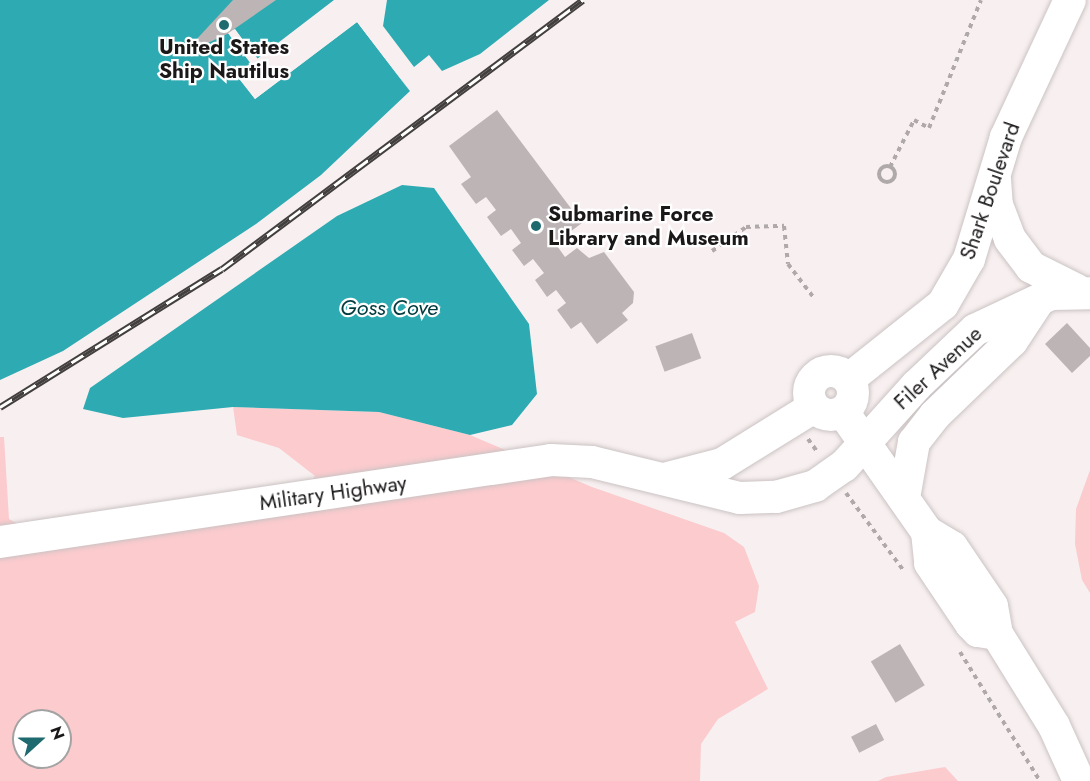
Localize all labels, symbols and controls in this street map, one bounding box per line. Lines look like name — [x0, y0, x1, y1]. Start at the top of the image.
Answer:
marker: United States Ship Nautilus — [217, 18, 231, 32]
place label: United States Ship Nautilus — [159, 34, 289, 84]
street label: Shark Boulevard — [955, 119, 1025, 263]
place label: Submarine Force Library and Museum — [548, 201, 749, 251]
marker: Submarine Force Library and Museum — [529, 219, 543, 233]
water label: Goss Cove — [340, 295, 438, 321]
street label: Filer Avenue — [889, 321, 987, 415]
street label: Military Highway — [258, 470, 408, 516]
north arrow — [12, 709, 72, 769]
text: N — [44, 723, 70, 743]

